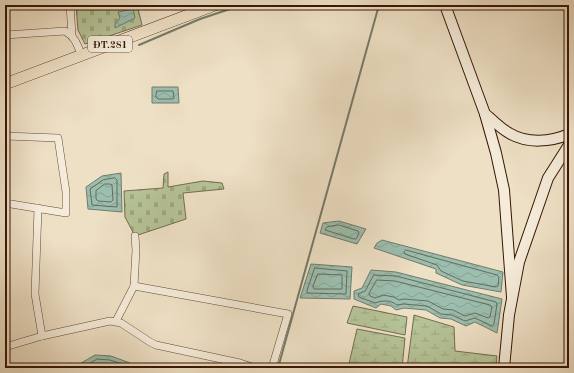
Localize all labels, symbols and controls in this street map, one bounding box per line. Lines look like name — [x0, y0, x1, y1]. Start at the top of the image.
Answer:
road number: ĐT.281 — [88, 36, 132, 52]

